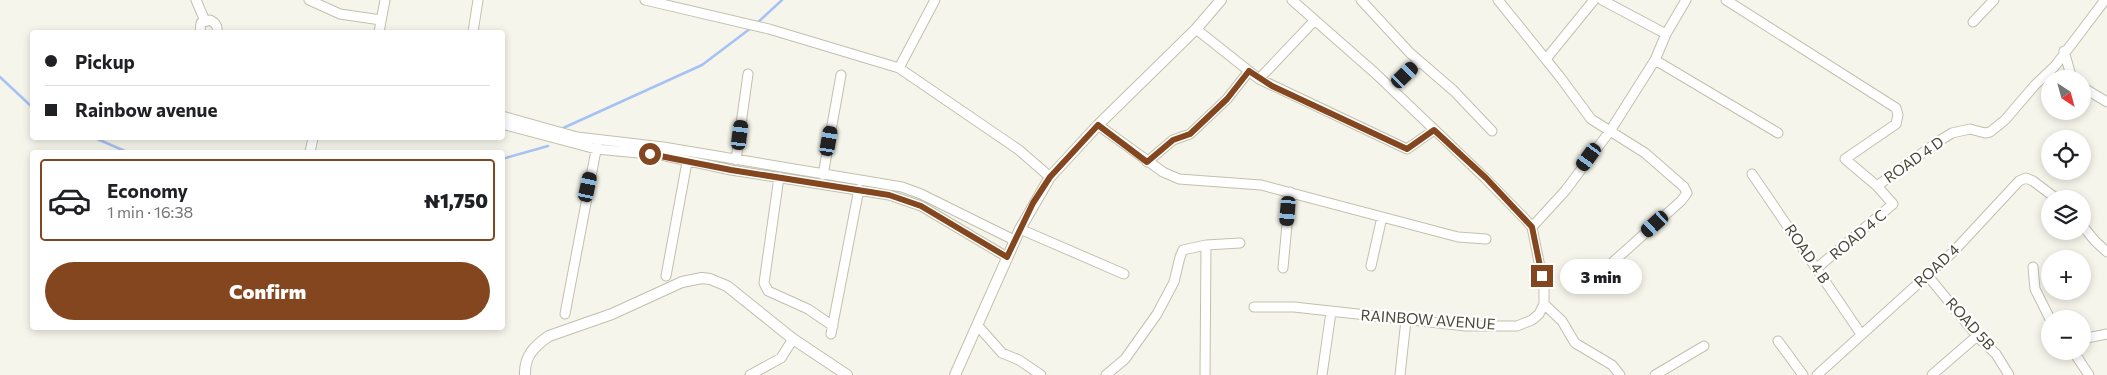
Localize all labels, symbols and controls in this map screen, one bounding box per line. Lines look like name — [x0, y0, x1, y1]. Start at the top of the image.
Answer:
text: Pickup — [75, 50, 135, 73]
car — [1389, 59, 1421, 91]
north arrow — [2041, 70, 2091, 120]
map controls — [2041, 70, 2091, 360]
text: Rainbow avenue — [75, 98, 217, 121]
car — [730, 119, 749, 151]
car — [819, 125, 838, 157]
button: locate — [2041, 130, 2091, 180]
street label: ROAD 4 D — [1880, 132, 1947, 186]
car — [1574, 140, 1603, 174]
route start — [639, 143, 661, 165]
car — [577, 171, 598, 203]
icon: car — [47, 178, 92, 223]
text: Economy — [107, 179, 188, 202]
text: ₦1,750 — [424, 189, 488, 212]
button: layers — [2041, 190, 2091, 240]
car — [1279, 195, 1296, 227]
text: 1 min · 16:38 — [107, 202, 193, 221]
street label: ROAD 4 C — [1826, 205, 1889, 263]
car — [1638, 208, 1671, 240]
street label: ROAD 4 B — [1782, 220, 1834, 287]
street label: ROAD 4 — [1910, 240, 1963, 291]
button: + — [2041, 250, 2091, 300]
callout: 3 min — [1560, 258, 1642, 294]
button: Confirm — [45, 262, 490, 320]
route end — [1531, 265, 1553, 287]
text: 3 min — [1581, 267, 1621, 286]
street label: ROAD 5B — [1943, 293, 1999, 353]
street label: RAINBOW AVENUE — [1360, 305, 1496, 333]
button: − — [2041, 310, 2091, 360]

